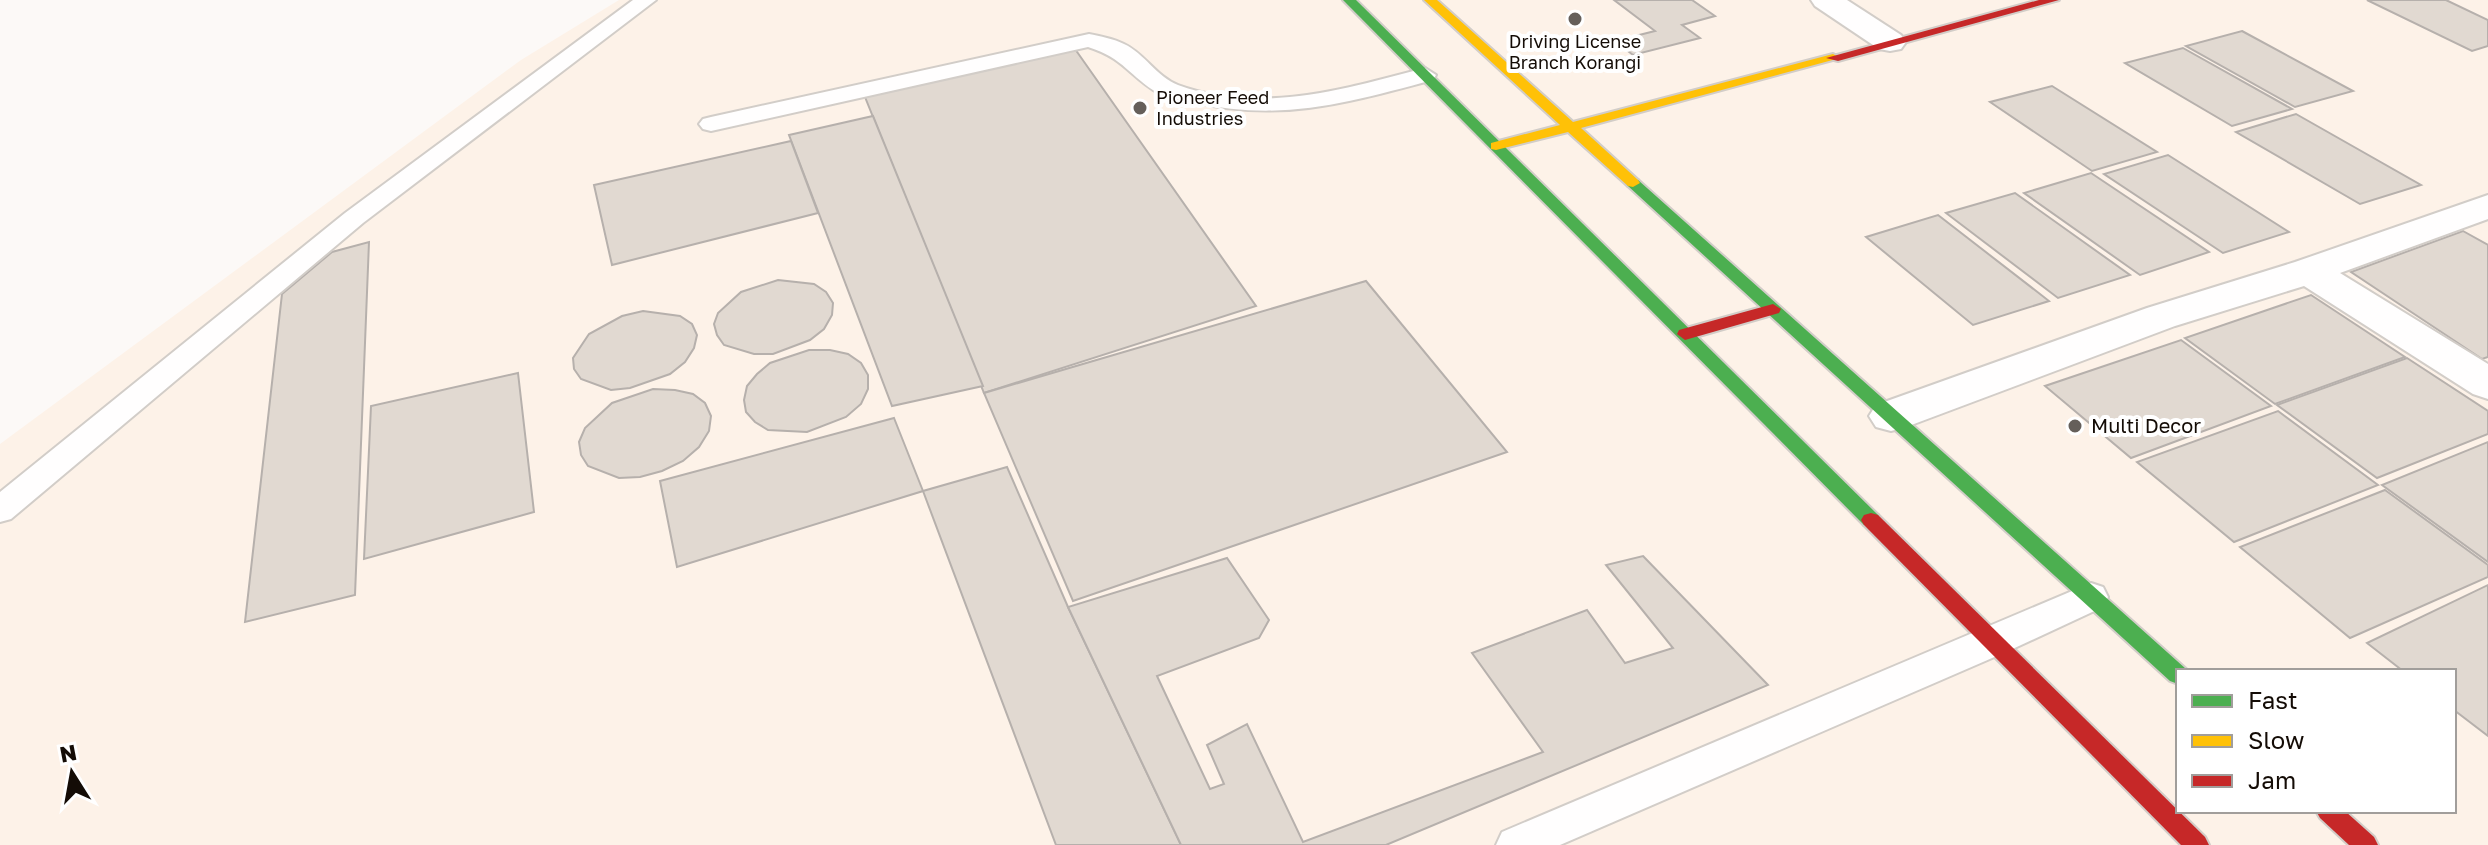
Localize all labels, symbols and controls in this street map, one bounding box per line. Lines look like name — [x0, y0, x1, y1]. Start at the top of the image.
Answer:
marker: Driving License Branch Korangi — [1566, 10, 1584, 28]
place label: Driving License Branch Korangi — [1509, 30, 1641, 73]
place label: Pioneer Feed Industries — [1156, 86, 1269, 129]
marker: Pioneer Feed Industries — [1131, 99, 1149, 117]
place label: Multi Decor — [2091, 413, 2201, 437]
marker: Multi Decor — [2066, 417, 2084, 435]
legend — [2176, 669, 2456, 813]
text: Fast — [2248, 685, 2298, 714]
text: Slow — [2248, 725, 2304, 754]
north arrow — [32, 733, 112, 813]
text: N — [57, 738, 79, 768]
text: Jam — [2248, 765, 2296, 794]

